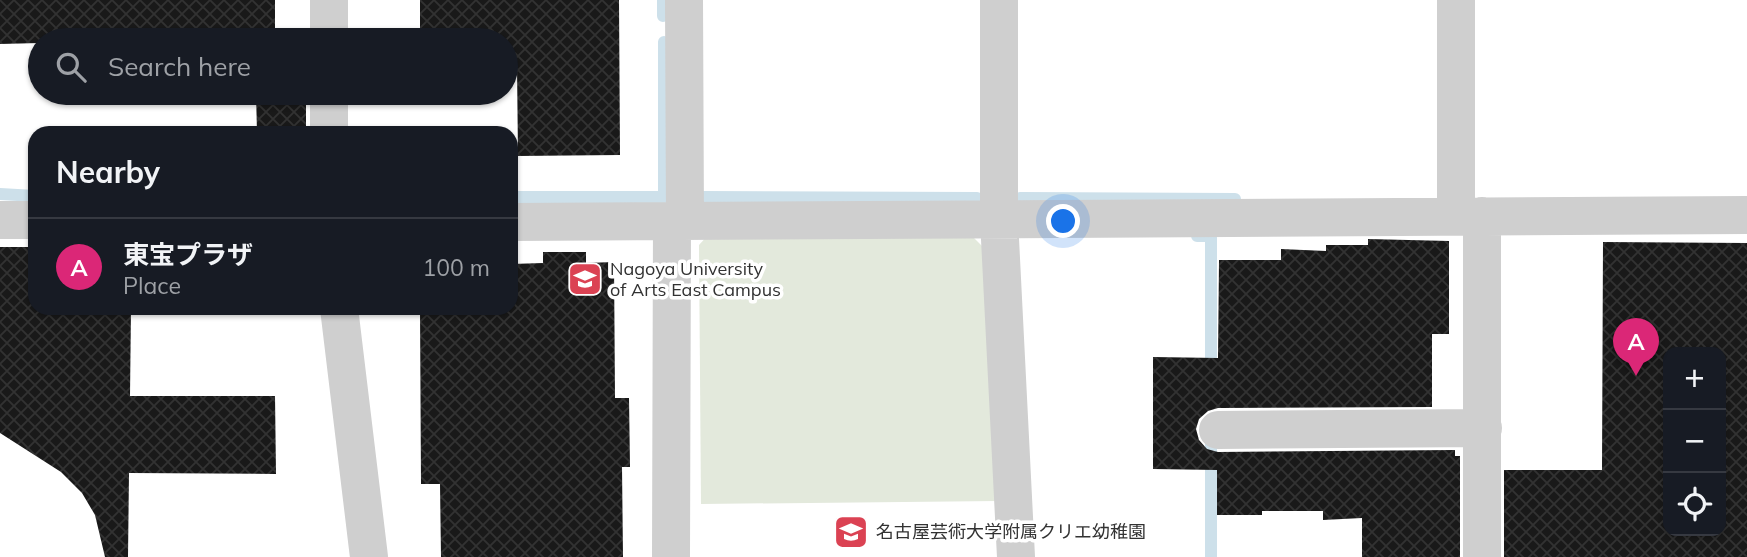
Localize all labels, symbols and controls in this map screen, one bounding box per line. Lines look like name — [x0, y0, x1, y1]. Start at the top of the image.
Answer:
search box — [28, 28, 518, 105]
icon: search — [52, 48, 90, 86]
text: Search here — [108, 50, 251, 83]
text: Nearby — [56, 153, 160, 191]
your location — [1046, 204, 1080, 238]
text: 東宝プラザ — [123, 238, 253, 271]
text: A — [70, 253, 88, 282]
text: 100 m — [422, 253, 490, 282]
place label: Nagoya University of Arts East Campus — [610, 257, 781, 301]
school or university icon: Nagoya University of Arts East Campus — [566, 260, 604, 298]
text: Place — [123, 271, 181, 300]
pin: A — [1613, 318, 1659, 376]
map controls — [1663, 347, 1726, 536]
button: + — [1663, 347, 1726, 410]
button: − — [1663, 410, 1726, 473]
button: locate — [1663, 473, 1726, 536]
school or university icon: 名古屋芸術大学附属クリエ幼稚園 — [832, 513, 870, 551]
place label: 名古屋芸術大学附属クリエ幼稚園 — [876, 520, 1146, 543]

